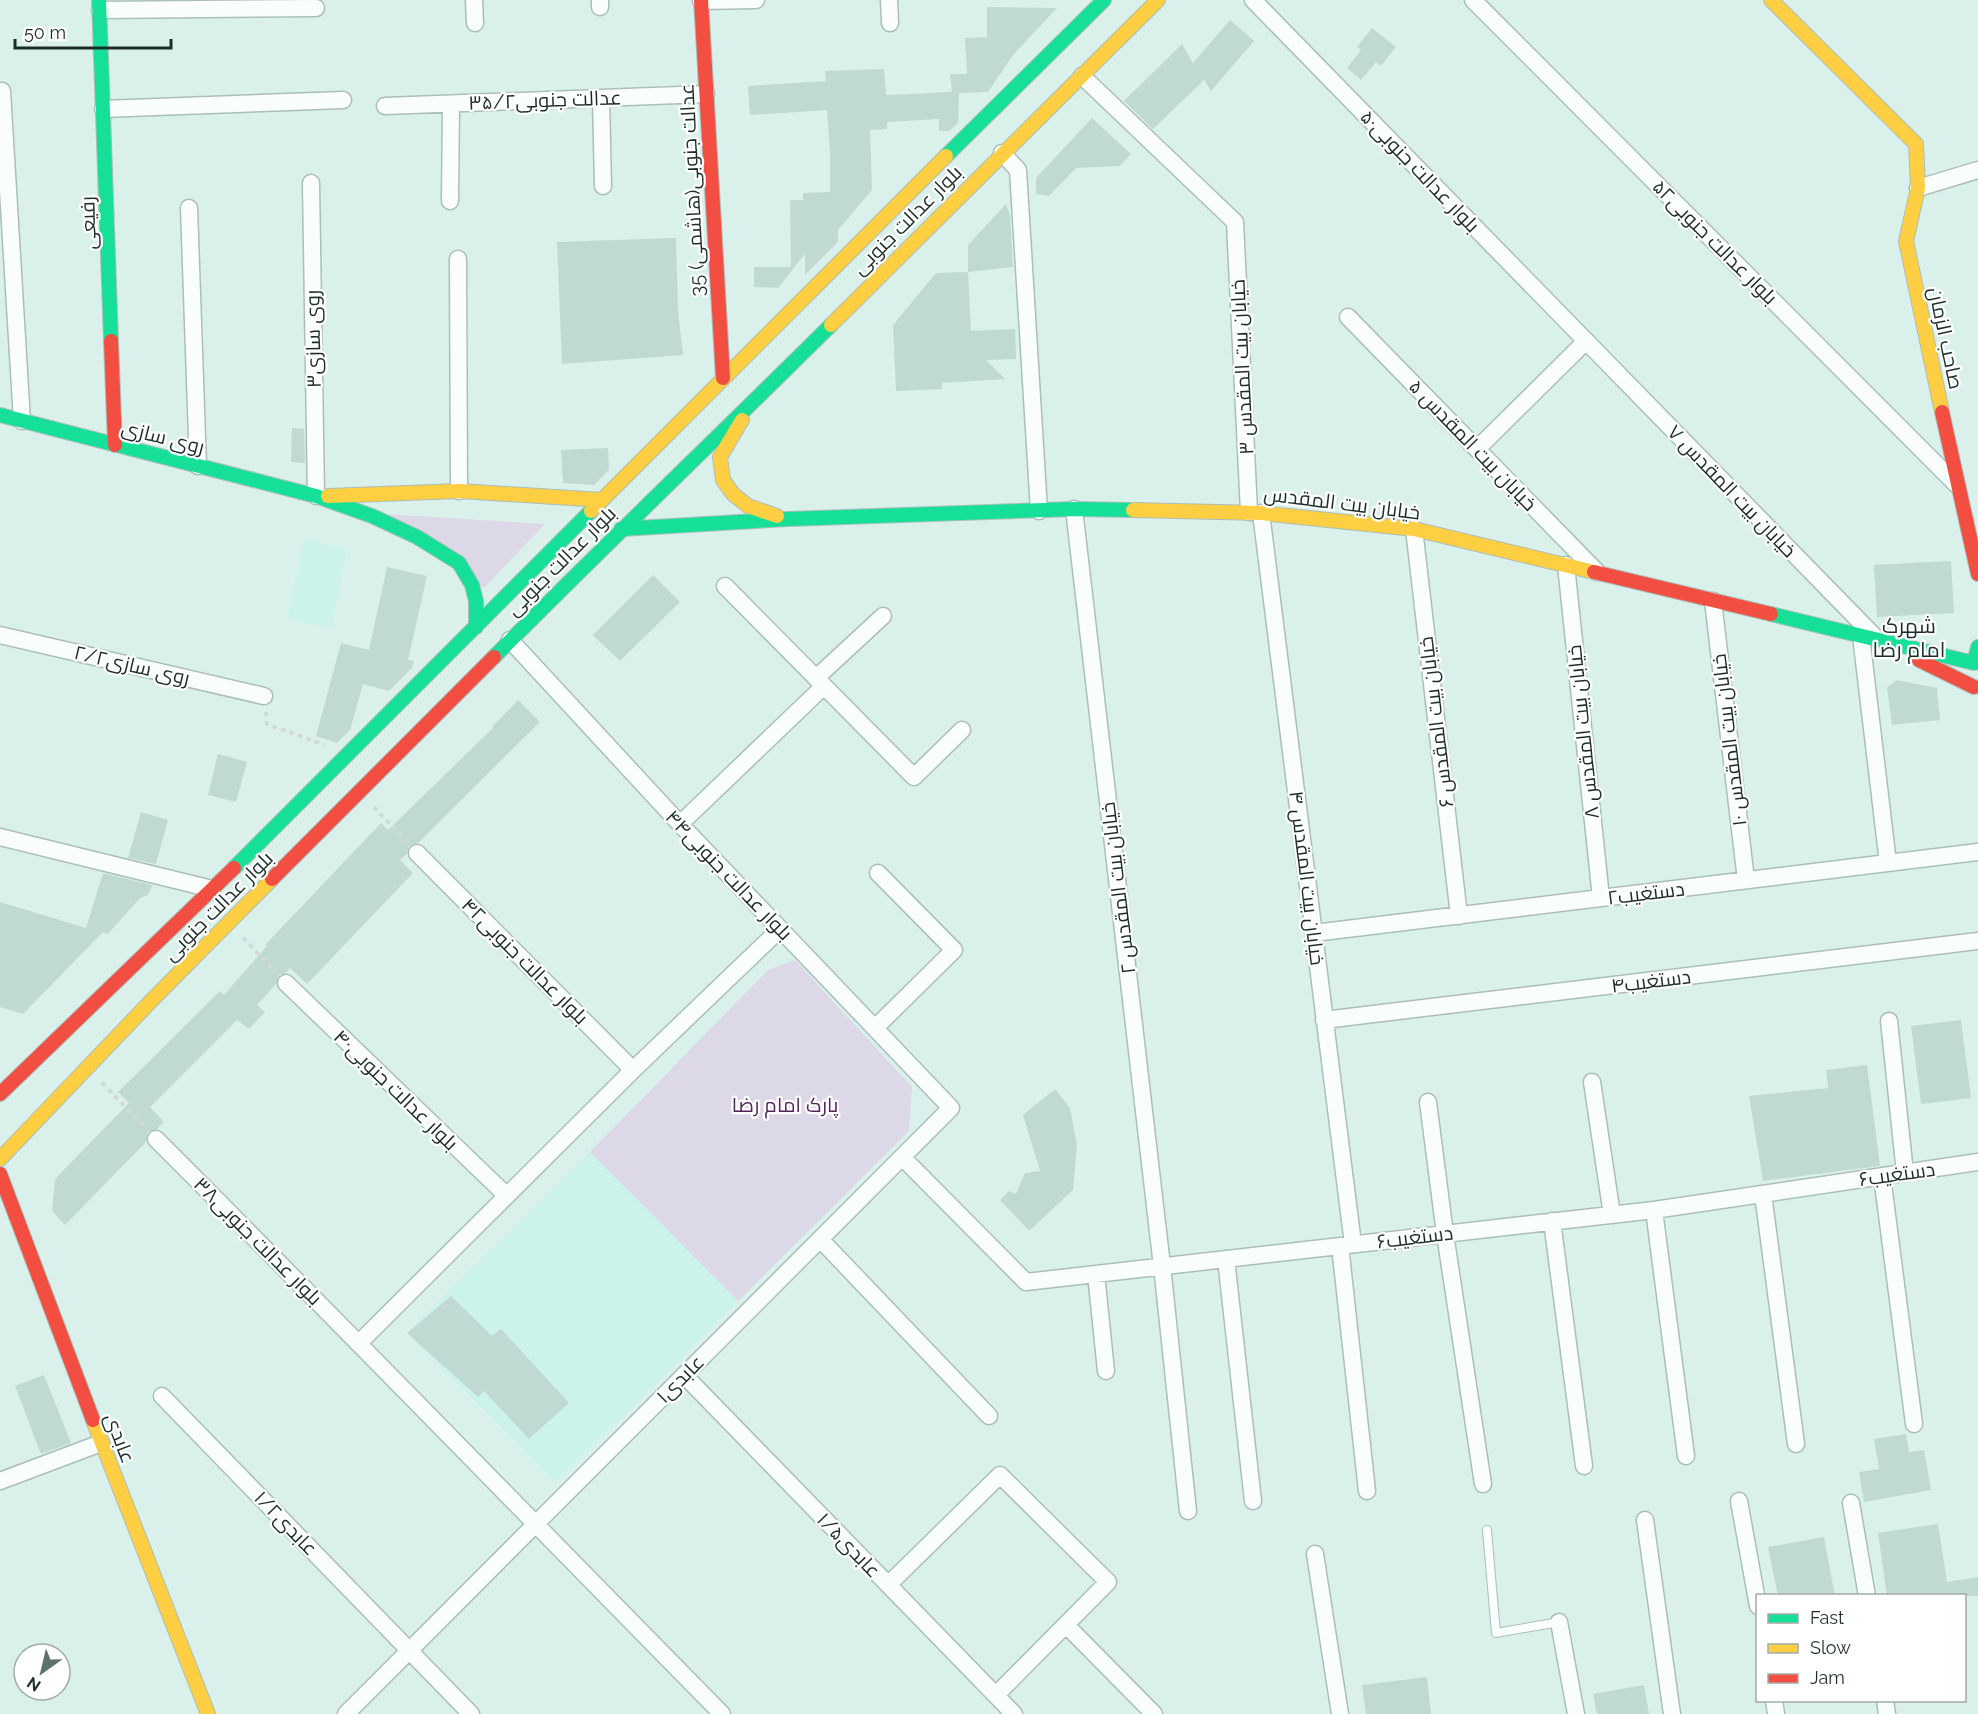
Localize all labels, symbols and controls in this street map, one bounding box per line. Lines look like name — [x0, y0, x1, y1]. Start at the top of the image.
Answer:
scale bar — [15, 12, 171, 50]
text: 50 m — [24, 22, 66, 43]
street label: 35 عدالت جنوبی(هاشمی) — [674, 83, 711, 297]
street label: عدالت جنوبی۳۵/۲ — [468, 85, 622, 116]
street label: بلوار عدالت جنوبی۵۰ — [1355, 105, 1485, 238]
street label: بلوار عدالت جنوبی — [847, 160, 968, 281]
street label: بلوار عدالت جنوبی۵۲ — [1647, 175, 1782, 310]
street label: رفیعی — [75, 196, 102, 250]
street label: خیابان بیت المقدس ۳ — [1225, 278, 1260, 455]
street label: صاحب الزمان — [1922, 285, 1969, 391]
street label: روی سازی۳ — [300, 290, 327, 388]
street label: خیابان بیت المقدس ۵ — [1403, 374, 1542, 516]
street label: روی سازی — [119, 415, 207, 460]
street label: خیابان بیت المقدس ۷ — [1662, 420, 1801, 563]
street label: خیابان بیت المقدس — [1262, 482, 1422, 525]
street label: بلوار عدالت جنوبی — [501, 501, 622, 622]
district label: شهرک امام رضا — [1873, 613, 1945, 664]
street label: خیابان بیت المقدس ۶ — [1414, 635, 1459, 809]
street label: روی سازی۲/۲ — [72, 640, 192, 691]
street label: خیابان بیت المقدس ۸ — [1562, 644, 1605, 820]
street label: خیابان بیت المقدس ۱۰ — [1707, 652, 1752, 828]
street label: خیابان بیت المقدس ۴ — [1283, 789, 1330, 967]
street label: خیابان بیت المقدس ۲ — [1096, 801, 1141, 975]
street label: بلوار عدالت جنوبی۴۴ — [660, 805, 797, 946]
street label: بلوار عدالت جنوبی — [158, 846, 279, 967]
street label: ۲دستغیب — [1606, 876, 1686, 910]
street label: بلوار عدالت جنوبی۴۲ — [456, 893, 593, 1030]
street label: دستغیب۴ — [1610, 964, 1692, 998]
street label: بلوار عدالت جنوبی۴۰ — [328, 1025, 463, 1156]
park label: پارک امام رضا — [732, 1093, 839, 1119]
street label: دستغیب۶ — [1857, 1157, 1937, 1191]
street label: بلوار عدالت جنوبی۳۸ — [188, 1172, 327, 1311]
street label: دستغیب۶ — [1376, 1220, 1454, 1254]
street label: ۱عابدی — [651, 1350, 710, 1409]
street label: عابدی — [99, 1410, 140, 1467]
street label: عابدی۱/۲ — [249, 1486, 323, 1561]
street label: عابدی۱/۵ — [812, 1508, 886, 1583]
legend — [1756, 1594, 1966, 1702]
text: Fast — [1810, 1607, 1844, 1628]
text: Slow — [1810, 1637, 1851, 1658]
north arrow — [12, 1642, 72, 1702]
text: Jam — [1810, 1667, 1845, 1688]
text: N — [24, 1673, 44, 1695]

